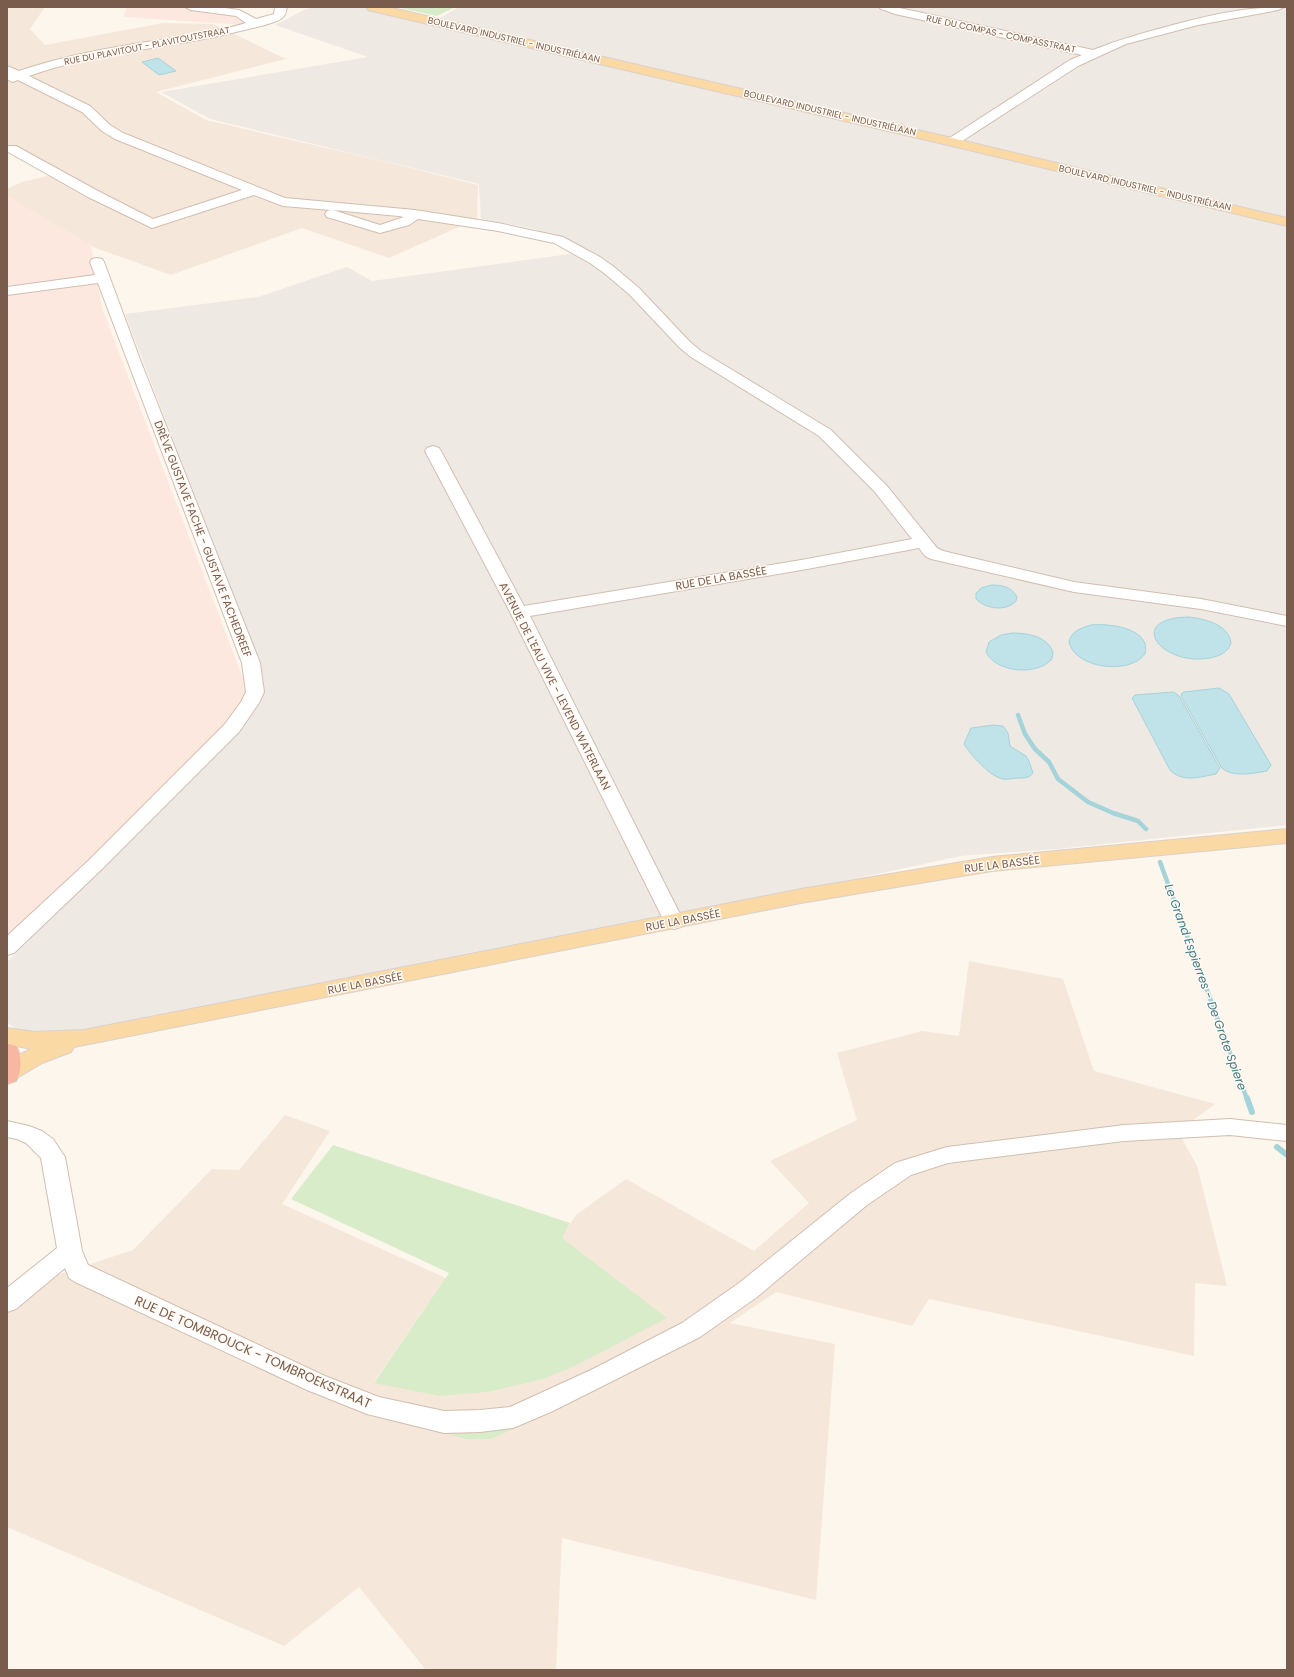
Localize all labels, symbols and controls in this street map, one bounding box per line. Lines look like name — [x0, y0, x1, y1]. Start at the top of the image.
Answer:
street label: RUE DU COMPAS - COMPASSTRAAT — [925, 12, 1077, 56]
street label: BOULEVARD INDUSTRIEL - INDUSTRIÉLAAN — [427, 14, 601, 66]
street label: RUE DU PLAVITOUT - PLAVITOUTSTRAAT — [63, 24, 231, 68]
street label: BOULEVARD INDUSTRIEL - INDUSTRIÉLAAN — [743, 87, 917, 139]
street label: BOULEVARD INDUSTRIEL - INDUSTRIÉLAAN — [1058, 162, 1232, 214]
street label: DRÈVE GUSTAVE FACHE - GUSTAVE FACHEDREEF — [150, 418, 256, 660]
street label: RUE DE LA BASSÉE — [674, 562, 768, 594]
street label: AVENUE DE L'EAU VIVE - LEVEND WATERLAAN — [495, 579, 615, 793]
street label: RUE LA BASSÉE — [963, 851, 1041, 877]
water label: Le Grand Espierres - De Grote Spiere — [1161, 881, 1252, 1093]
street label: RUE LA BASSÉE — [644, 905, 722, 935]
street label: RUE LA BASSÉE — [326, 968, 404, 998]
street label: RUE DE TOMBROUCK - TOMBROEKSTRAAT — [132, 1291, 374, 1413]

